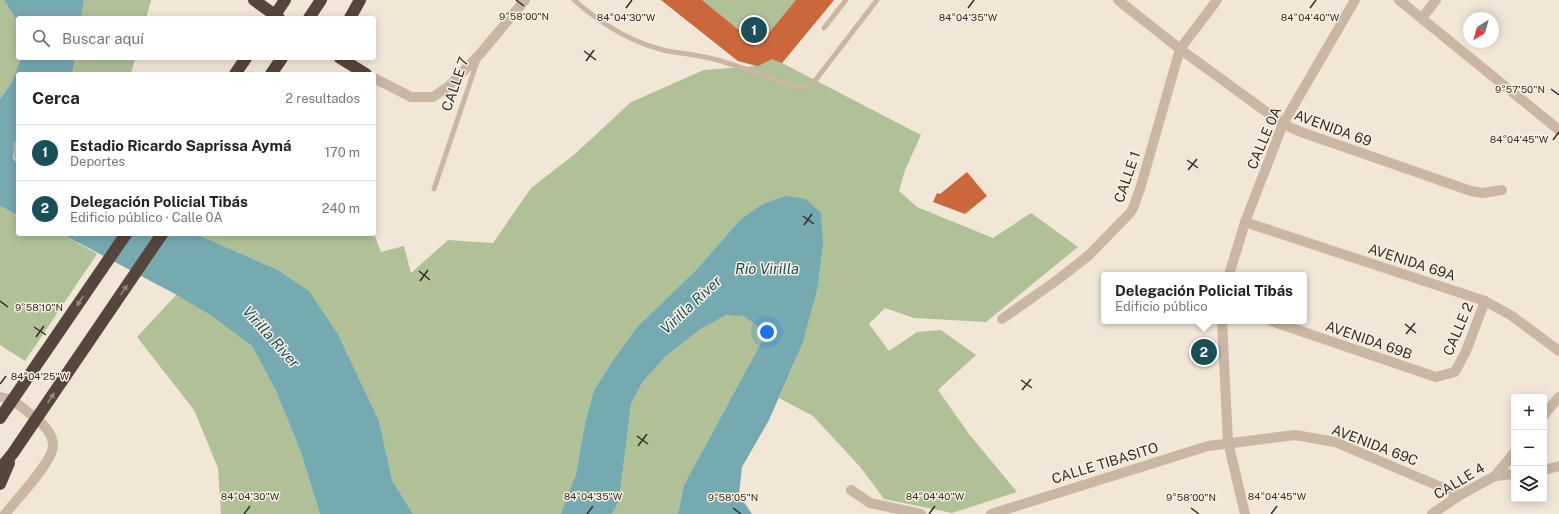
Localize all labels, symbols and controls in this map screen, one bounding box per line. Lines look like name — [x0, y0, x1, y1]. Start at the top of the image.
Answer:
text: 9°58'00"N — [499, 10, 549, 22]
text: 84°04'30"W — [597, 11, 656, 23]
text: 84°04'35"W — [939, 11, 998, 23]
text: 84°04'40"W — [1281, 11, 1340, 23]
north arrow — [1463, 12, 1499, 48]
pin: 1 — [741, 15, 767, 45]
search box — [16, 16, 376, 60]
icon: search — [30, 27, 52, 49]
text: Buscar aquí — [62, 30, 144, 47]
street label: CALLE 7 — [438, 55, 472, 113]
text: 9°57'50"N — [1495, 83, 1545, 95]
text: Cerca — [32, 88, 80, 108]
text: 2 resultados — [285, 91, 360, 106]
street label: CALLE 0A — [1244, 104, 1284, 172]
street label: AVENIDA 69 — [1292, 107, 1374, 149]
text: 84°04'45"W — [1490, 133, 1549, 145]
text: Estadio Ricardo Saprissa Aymá — [70, 137, 291, 154]
text: 1 — [42, 145, 48, 160]
text: 170 m — [325, 145, 360, 160]
street label: CALLE 1 — [1111, 149, 1143, 205]
text: Deportes — [70, 154, 125, 169]
text: Delegación Policial Tibás — [70, 193, 248, 210]
text: 2 — [41, 201, 49, 216]
text: 240 m — [322, 201, 360, 216]
text: Edificio público · Calle 0A — [70, 210, 223, 225]
street label: AVENIDA 69A — [1366, 240, 1458, 284]
water label: Río Virilla — [735, 260, 799, 277]
water label: Virilla River — [657, 272, 725, 337]
popup — [1101, 272, 1307, 324]
text: Delegación Policial Tibás — [1115, 282, 1293, 299]
one-way arrow — [120, 285, 128, 295]
one-way arrow — [76, 296, 84, 306]
text: Edificio público — [1115, 299, 1208, 314]
street label: CALLE 2 — [1440, 300, 1476, 358]
text: 9°58'10"N — [15, 301, 63, 313]
water label: Virilla River — [239, 302, 304, 371]
street label: AVENIDA 69B — [1324, 318, 1414, 362]
your location — [757, 322, 777, 342]
pin: 2 — [1191, 337, 1217, 367]
text: 84°04'25"W — [11, 370, 70, 382]
one-way arrow — [47, 392, 55, 403]
map controls — [1511, 394, 1547, 502]
button: + — [1511, 394, 1547, 430]
street label: AVENIDA 69C — [1330, 421, 1420, 469]
button: − — [1511, 430, 1547, 466]
street label: CALLE TIBASITO — [1050, 439, 1160, 487]
street label: CALLE 4 — [1431, 460, 1487, 502]
button: layers — [1511, 466, 1547, 502]
text: 84°04'30"W — [221, 490, 280, 502]
text: 84°04'35"W — [564, 490, 623, 502]
text: 84°04'40"W — [906, 490, 965, 502]
text: 84°04'45"W — [1248, 490, 1307, 502]
text: 9°58'05"N — [708, 491, 758, 503]
text: 9°58'00"N — [1166, 491, 1216, 503]

